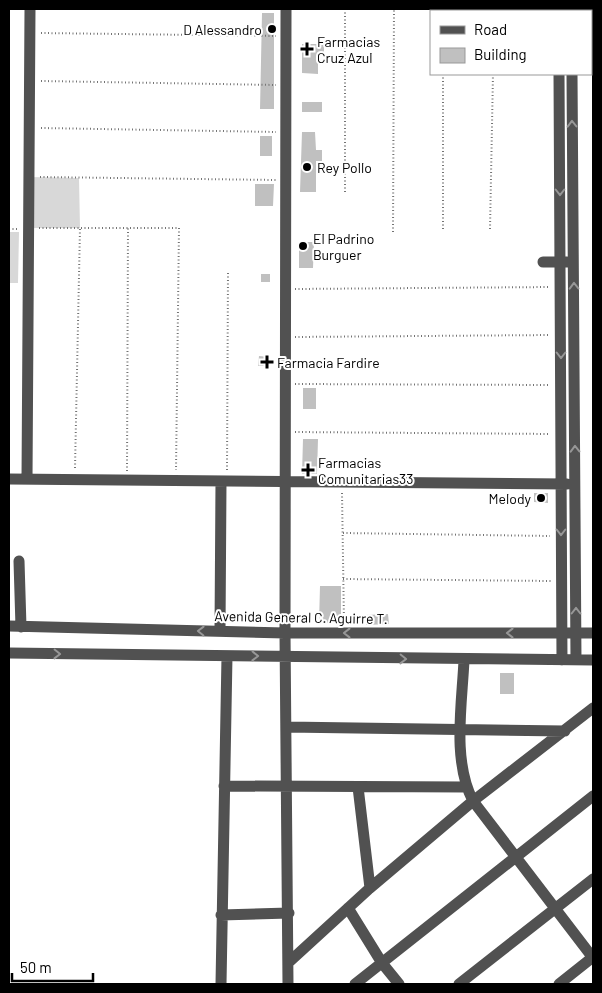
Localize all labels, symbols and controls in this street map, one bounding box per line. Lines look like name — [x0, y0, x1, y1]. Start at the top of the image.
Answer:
legend — [430, 10, 592, 75]
text: Road — [474, 20, 507, 38]
place label: D Alessandro — [183, 21, 262, 38]
marker: D Alessandro — [266, 23, 278, 35]
place label: Farmacias Cruz Azul — [317, 33, 380, 66]
marker: Farmacias Cruz Azul — [301, 43, 313, 55]
text: Building — [474, 45, 527, 63]
one-way arrow — [567, 119, 577, 127]
place label: Rey Pollo — [317, 159, 372, 176]
marker: Rey Pollo — [301, 161, 313, 173]
one-way arrow — [555, 189, 565, 197]
place label: El Padrino Burguer — [313, 230, 374, 263]
marker: El Padrino Burguer — [297, 240, 309, 252]
one-way arrow — [569, 282, 579, 290]
one-way arrow — [556, 352, 566, 359]
place label: Farmacia Fardire — [277, 354, 380, 371]
marker: Farmacia Fardire — [261, 356, 273, 368]
one-way arrow — [570, 444, 580, 452]
place label: Farmacias Comunitarias33 — [318, 454, 414, 487]
marker: Farmacias Comunitarias33 — [302, 464, 314, 476]
place label: Melody — [489, 490, 532, 507]
marker: Melody — [535, 492, 547, 504]
one-way arrow — [556, 529, 566, 537]
street label: Avenida General C. Aguirre T. — [214, 607, 388, 627]
one-way arrow — [571, 607, 581, 614]
one-way arrow — [197, 626, 204, 636]
one-way arrow — [343, 628, 350, 638]
one-way arrow — [505, 628, 513, 638]
one-way arrow — [54, 649, 62, 659]
one-way arrow — [252, 651, 259, 661]
one-way arrow — [400, 654, 408, 664]
scale bar — [12, 950, 94, 982]
text: 50 m — [20, 958, 52, 976]

